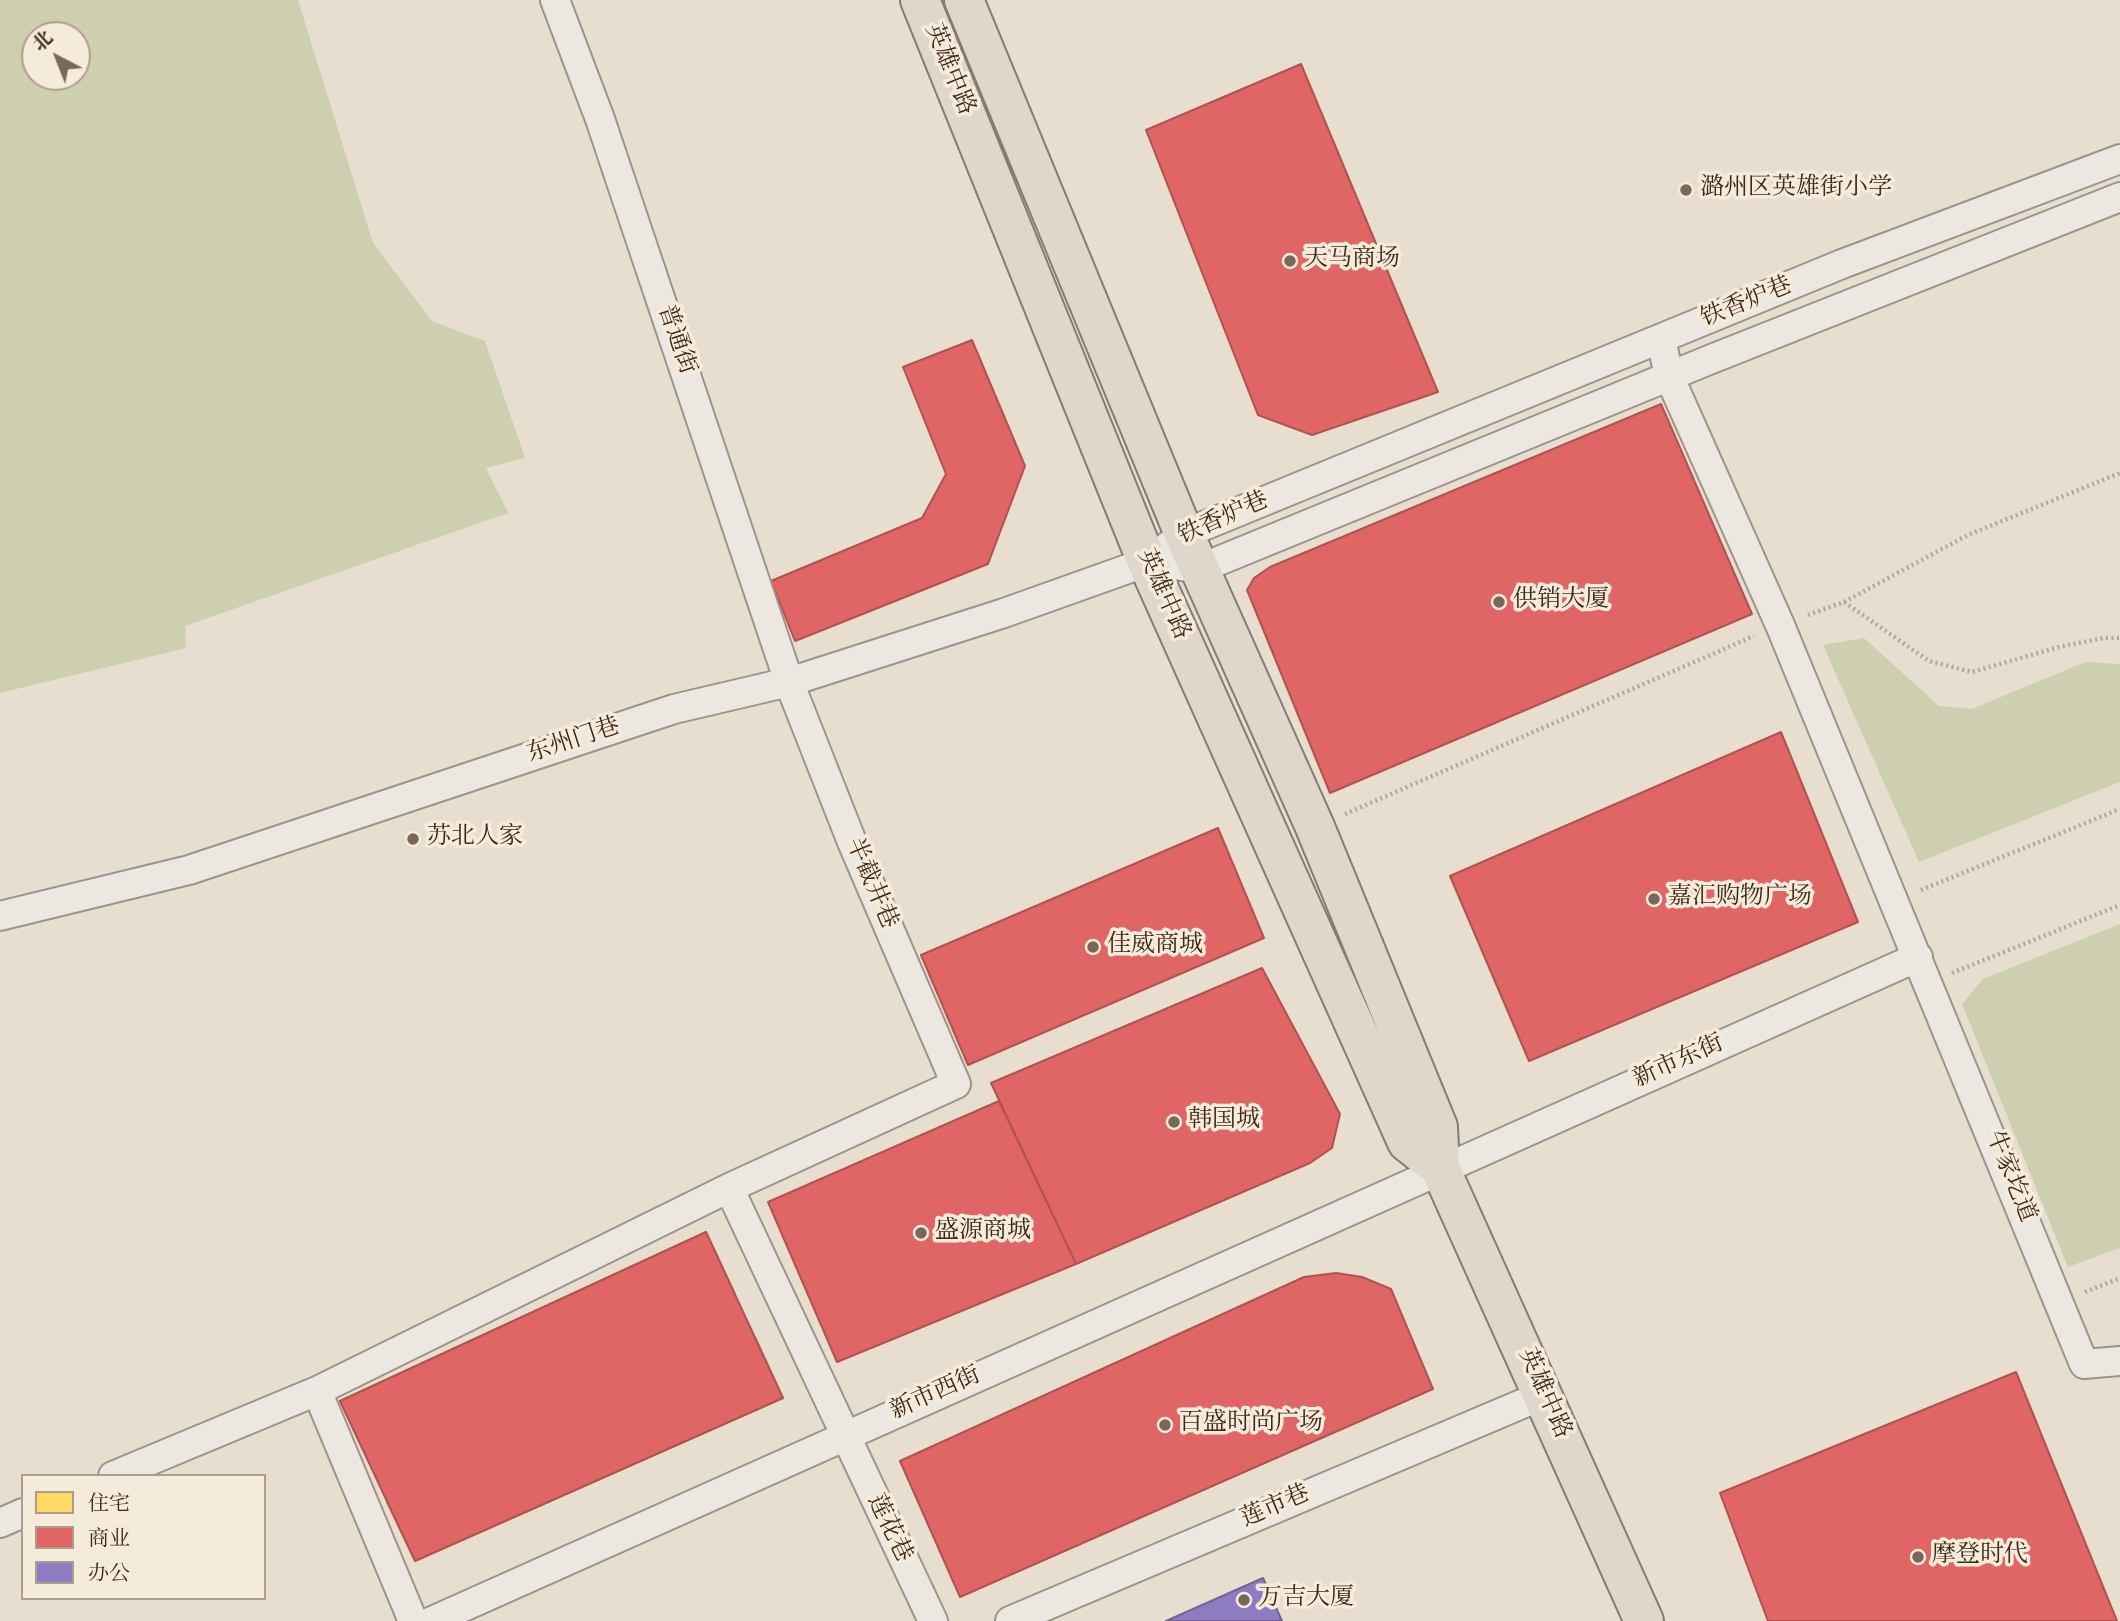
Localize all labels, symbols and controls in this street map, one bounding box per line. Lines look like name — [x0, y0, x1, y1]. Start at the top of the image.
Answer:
street label: 英雄中路 — [917, 20, 979, 120]
north arrow — [21, 21, 91, 91]
text: 北 — [28, 26, 59, 58]
place label: 潞州区英雄街小学 — [1700, 176, 1892, 204]
marker: 潞州区英雄街小学 — [1678, 182, 1694, 198]
place label: 天马商场 — [1304, 247, 1400, 275]
marker: 天马商场 — [1282, 253, 1298, 269]
street label: 铁香炉巷 — [1697, 273, 1797, 335]
street label: 普通街 — [650, 301, 700, 379]
street label: 铁香炉巷 — [1174, 487, 1274, 553]
street label: 英雄中路 — [1129, 545, 1195, 645]
place label: 供销大厦 — [1513, 588, 1609, 616]
marker: 供销大厦 — [1491, 594, 1507, 610]
street label: 东州门巷 — [524, 713, 624, 771]
place label: 苏北人家 — [427, 825, 523, 853]
marker: 苏北人家 — [405, 831, 421, 847]
street label: 半截井巷 — [838, 834, 902, 934]
place label: 嘉汇购物广场 — [1668, 885, 1812, 913]
marker: 嘉汇购物广场 — [1646, 891, 1662, 907]
place label: 佳威商城 — [1107, 933, 1203, 961]
marker: 佳威商城 — [1085, 939, 1101, 955]
street label: 新市东街 — [1629, 1030, 1729, 1096]
place label: 韩国城 — [1188, 1108, 1260, 1136]
marker: 韩国城 — [1166, 1114, 1182, 1130]
street label: 牛家圪道 — [1978, 1127, 2040, 1227]
place label: 盛源商城 — [935, 1219, 1031, 1247]
marker: 盛源商城 — [913, 1225, 929, 1241]
street label: 英雄中路 — [1510, 1344, 1576, 1444]
street label: 新市西街 — [886, 1362, 986, 1428]
place label: 百盛时尚广场 — [1179, 1411, 1323, 1439]
marker: 百盛时尚广场 — [1157, 1417, 1173, 1433]
legend — [21, 1474, 266, 1600]
street label: 莲市巷 — [1237, 1481, 1315, 1535]
text: 住宅 — [88, 1490, 130, 1519]
street label: 莲花巷 — [859, 1490, 917, 1568]
text: 商业 — [88, 1525, 130, 1554]
place label: 摩登时代 — [1932, 1543, 2028, 1571]
marker: 摩登时代 — [1910, 1549, 1926, 1565]
text: 办公 — [88, 1560, 130, 1589]
place label: 万吉大厦 — [1258, 1586, 1354, 1614]
marker: 万吉大厦 — [1236, 1592, 1252, 1608]

